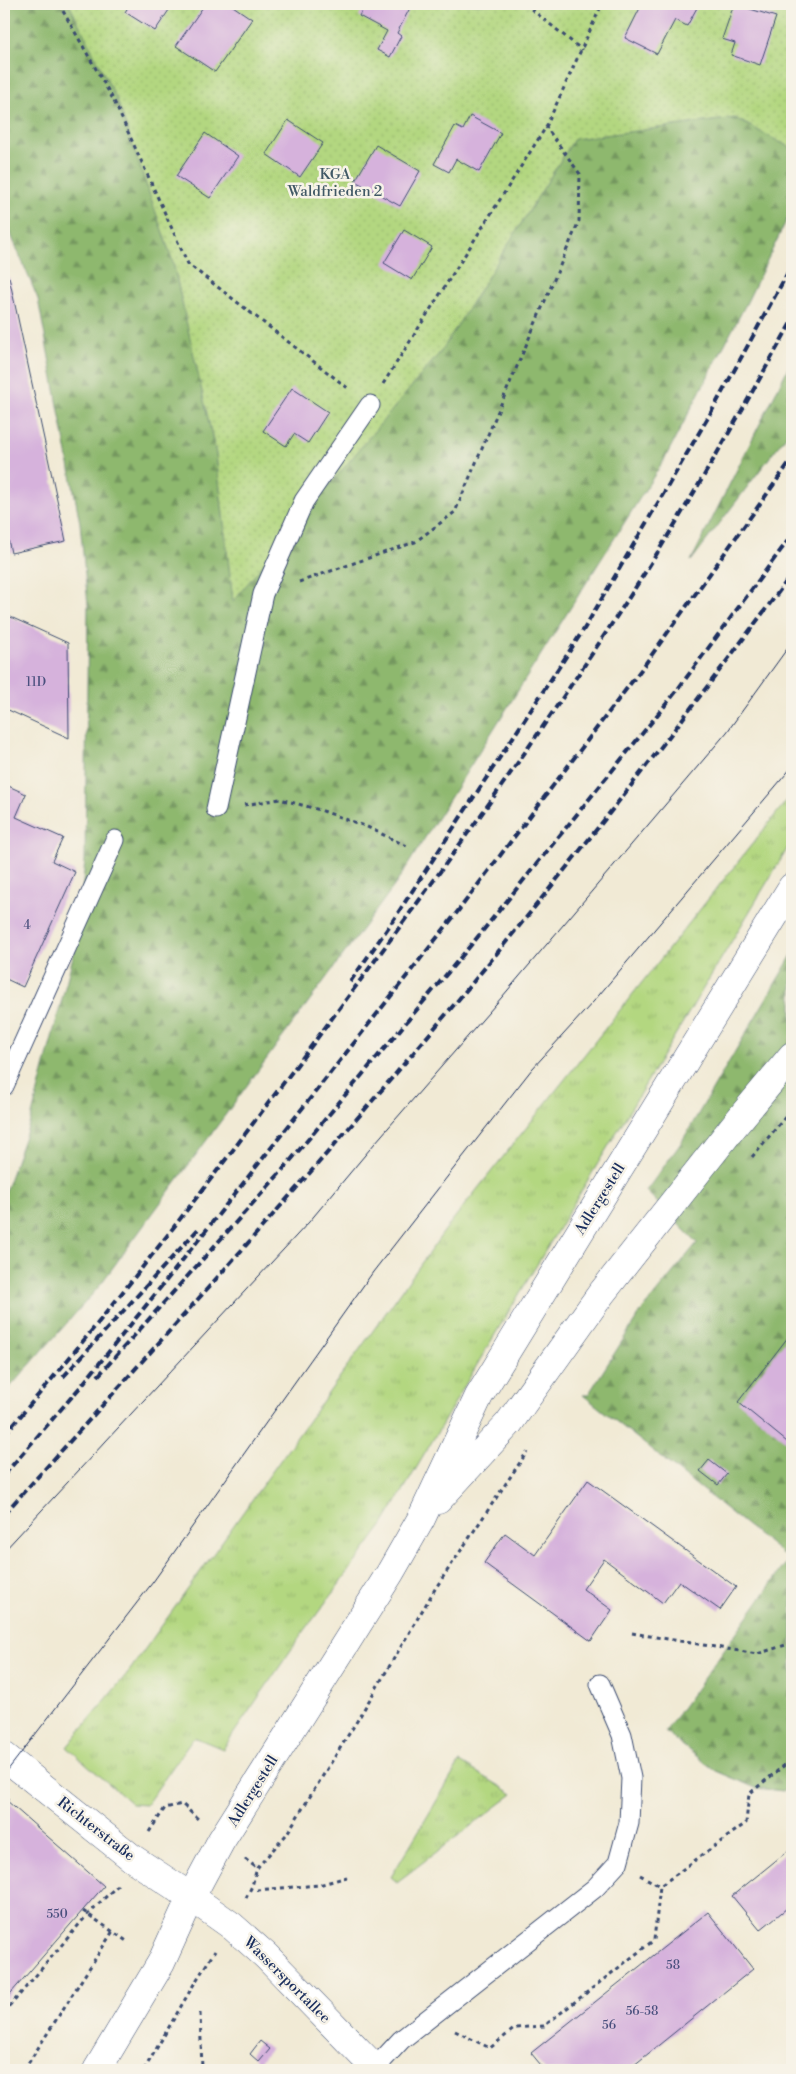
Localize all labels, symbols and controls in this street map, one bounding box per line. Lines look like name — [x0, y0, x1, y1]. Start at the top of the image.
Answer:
park label: KGA Waldfrieden 2 — [287, 165, 382, 201]
house number: 11D — [26, 675, 46, 690]
house number: 4 — [23, 918, 31, 933]
street label: Adlergestell — [570, 1159, 630, 1239]
street label: Adlergestell — [223, 1751, 283, 1831]
street label: Richterstraße — [54, 1793, 138, 1865]
house number: 550 — [46, 1907, 68, 1922]
street label: Wassersportallee — [239, 1932, 334, 2027]
house number: 58 — [666, 1958, 680, 1973]
house number: 56-58 — [626, 2004, 658, 2019]
house number: 56 — [602, 2018, 616, 2033]

